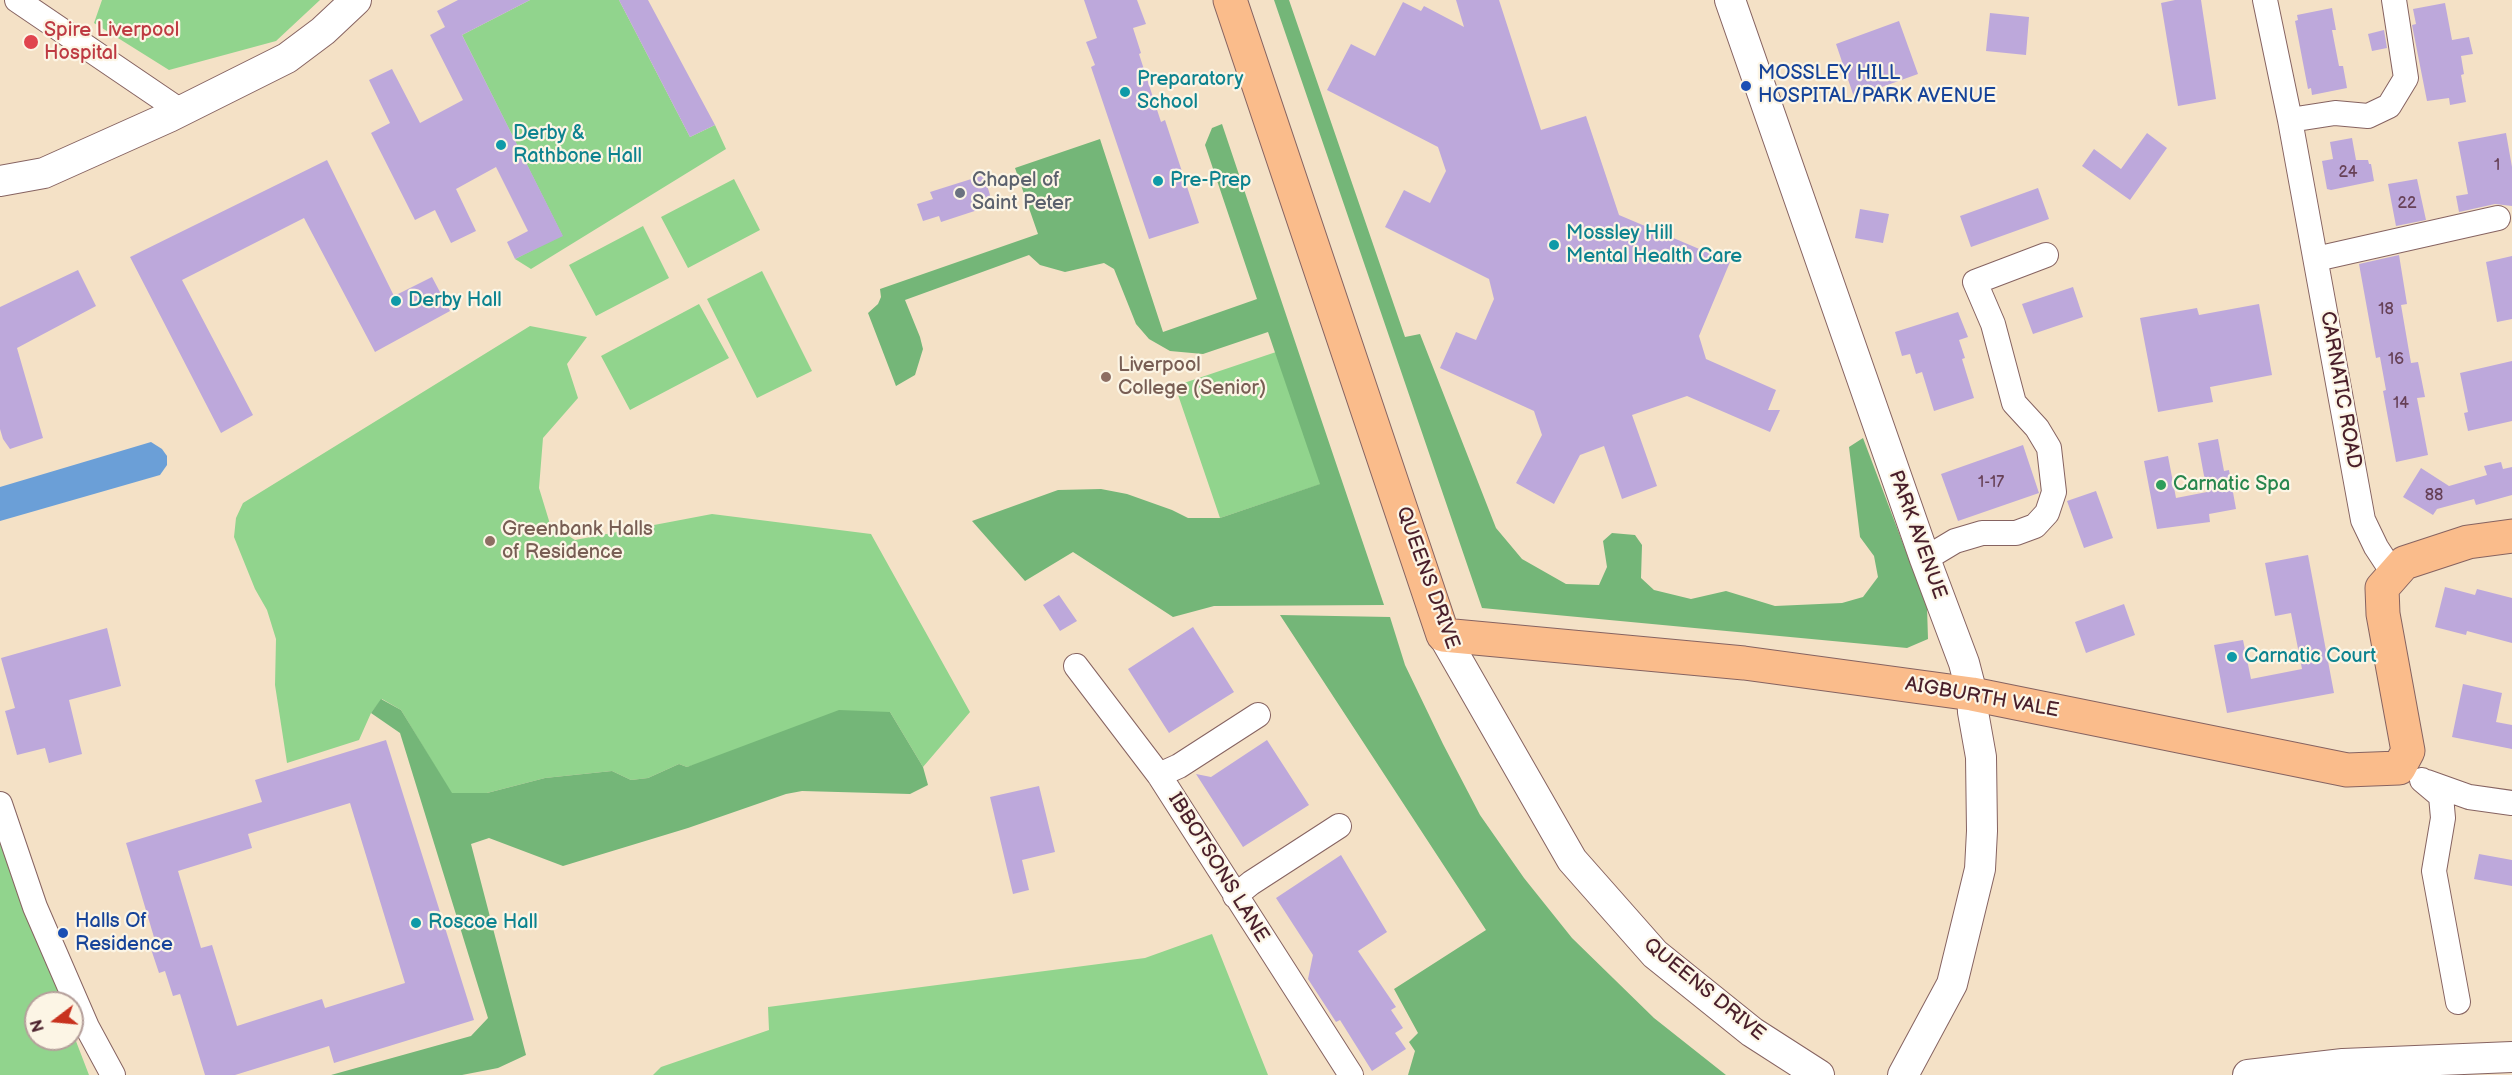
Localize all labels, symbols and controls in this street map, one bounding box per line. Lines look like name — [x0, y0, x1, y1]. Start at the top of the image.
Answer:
place label: Spire Liverpool Hospital — [44, 19, 179, 66]
marker: Spire Liverpool Hospital — [22, 33, 40, 51]
place label: MOSSLEY HILL HOSPITAL/PARK AVENUE — [1758, 62, 1996, 109]
place label: Preparatory School — [1137, 68, 1243, 115]
marker: MOSSLEY HILL HOSPITAL/PARK AVENUE — [1739, 79, 1753, 93]
marker: Preparatory School — [1118, 85, 1132, 99]
place label: Derby & Rathbone Hall — [513, 122, 642, 169]
marker: Derby & Rathbone Hall — [494, 138, 508, 152]
house number: 1 — [2494, 156, 2500, 176]
house number: 24 — [2339, 163, 2357, 183]
place label: Chapel of Saint Peter — [972, 169, 1071, 216]
place label: Pre-Prep — [1170, 169, 1251, 193]
marker: Pre-Prep — [1151, 174, 1165, 188]
marker: Chapel of Saint Peter — [953, 186, 967, 200]
house number: 22 — [2398, 194, 2416, 214]
place label: Mossley Hill Mental Health Care — [1566, 222, 1742, 269]
marker: Mossley Hill Mental Health Care — [1547, 238, 1561, 252]
place label: Derby Hall — [408, 289, 502, 313]
marker: Derby Hall — [389, 294, 403, 308]
house number: 18 — [2378, 300, 2394, 320]
street label: CARNATIC ROAD — [2314, 309, 2366, 471]
house number: 16 — [2388, 350, 2404, 370]
place label: Liverpool College (Senior) — [1118, 354, 1266, 401]
marker: Liverpool College (Senior) — [1099, 370, 1113, 384]
house number: 14 — [2393, 394, 2409, 414]
street label: PARK AVENUE — [1883, 468, 1951, 602]
house number: 1-17 — [1978, 473, 2004, 493]
place label: Carnatic Spa — [2173, 473, 2290, 497]
marker: Carnatic Spa — [2154, 478, 2168, 492]
house number: 88 — [2425, 486, 2443, 506]
street label: QUEENS DRIVE — [1390, 504, 1464, 652]
place label: Greenbank Halls of Residence — [502, 518, 653, 565]
marker: Greenbank Halls of Residence — [483, 534, 497, 548]
place label: Carnatic Court — [2244, 645, 2376, 669]
marker: Carnatic Court — [2225, 650, 2239, 664]
street label: AIGBURTH VALE — [1903, 673, 2061, 723]
street label: IBBOTSONS LANE — [1162, 789, 1274, 947]
place label: Halls Of Residence — [75, 910, 173, 957]
place label: Roscoe Hall — [428, 911, 538, 935]
marker: Roscoe Hall — [409, 916, 423, 930]
marker: Halls Of Residence — [56, 926, 70, 940]
street label: QUEENS DRIVE — [1638, 934, 1770, 1046]
north arrow — [24, 991, 84, 1051]
text: N — [27, 1017, 49, 1034]

